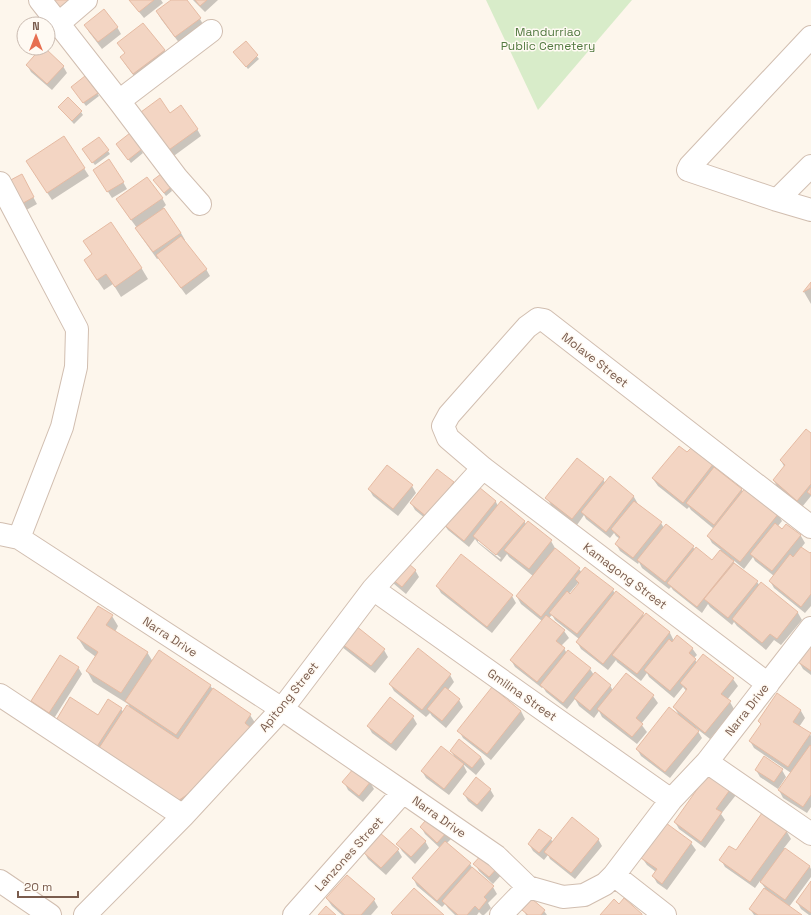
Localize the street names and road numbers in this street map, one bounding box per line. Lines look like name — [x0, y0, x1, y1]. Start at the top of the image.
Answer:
street label: Molave Street — [558, 329, 632, 391]
street label: Kamagong Street — [580, 539, 670, 613]
street label: Narra Drive — [139, 613, 201, 661]
street label: Apitong Street — [256, 659, 322, 735]
street label: Gmilina Street — [484, 665, 560, 725]
street label: Narra Drive — [721, 680, 773, 740]
street label: Narra Drive — [409, 793, 469, 841]
street label: Lanzones Street — [311, 813, 387, 895]

